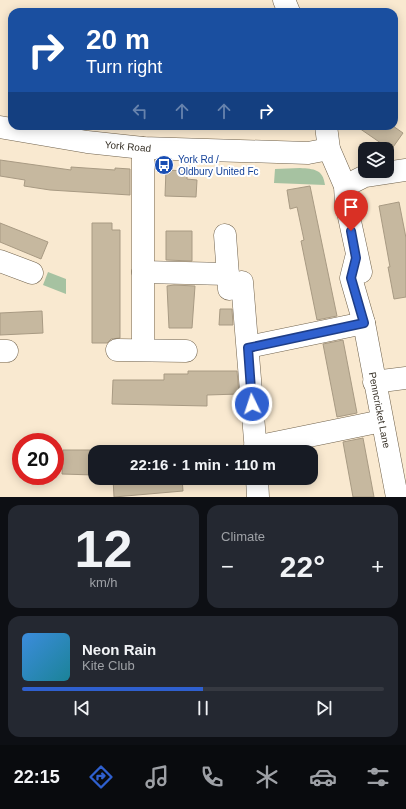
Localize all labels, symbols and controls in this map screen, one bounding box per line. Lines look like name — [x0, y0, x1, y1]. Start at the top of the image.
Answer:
icon: right — [20, 24, 72, 76]
text: 20 m — [86, 24, 150, 55]
text: Turn right — [86, 57, 162, 77]
icon: left — [129, 100, 151, 122]
icon: ahead — [171, 100, 193, 122]
icon: ahead — [213, 100, 235, 122]
icon: right — [255, 100, 277, 122]
street label: York Road — [104, 139, 152, 154]
map controls — [358, 142, 394, 178]
button: layers — [358, 142, 394, 178]
bus stop icon: York Rd / Oldbury United Fc — [153, 154, 175, 176]
place label: York Rd / Oldbury United Fc — [178, 154, 259, 177]
pin — [334, 190, 368, 231]
icon: arrive — [340, 196, 362, 218]
street label: Penncricket Lane — [367, 371, 392, 449]
position arrow — [231, 383, 273, 425]
speed limit sign: 20 — [12, 433, 64, 485]
text: 22:16 · 1 min · 110 m — [130, 456, 276, 473]
text: 12 — [75, 520, 132, 578]
text: Climate — [221, 529, 265, 544]
text: 22° — [280, 550, 325, 583]
text: − — [221, 554, 234, 579]
text: + — [371, 554, 384, 579]
text: km/h — [89, 575, 118, 590]
text: Neon Rain — [82, 641, 156, 658]
text: Kite Club — [82, 658, 135, 673]
icon: previous — [71, 697, 93, 719]
icon: pause — [192, 697, 214, 719]
icon: next — [313, 697, 335, 719]
icon: directions — [87, 763, 115, 791]
icon: music — [143, 763, 171, 791]
icon: phone — [198, 763, 226, 791]
icon: climate — [253, 763, 281, 791]
icon: car — [309, 763, 337, 791]
icon: filters — [364, 763, 392, 791]
text: 22:15 — [14, 767, 60, 787]

